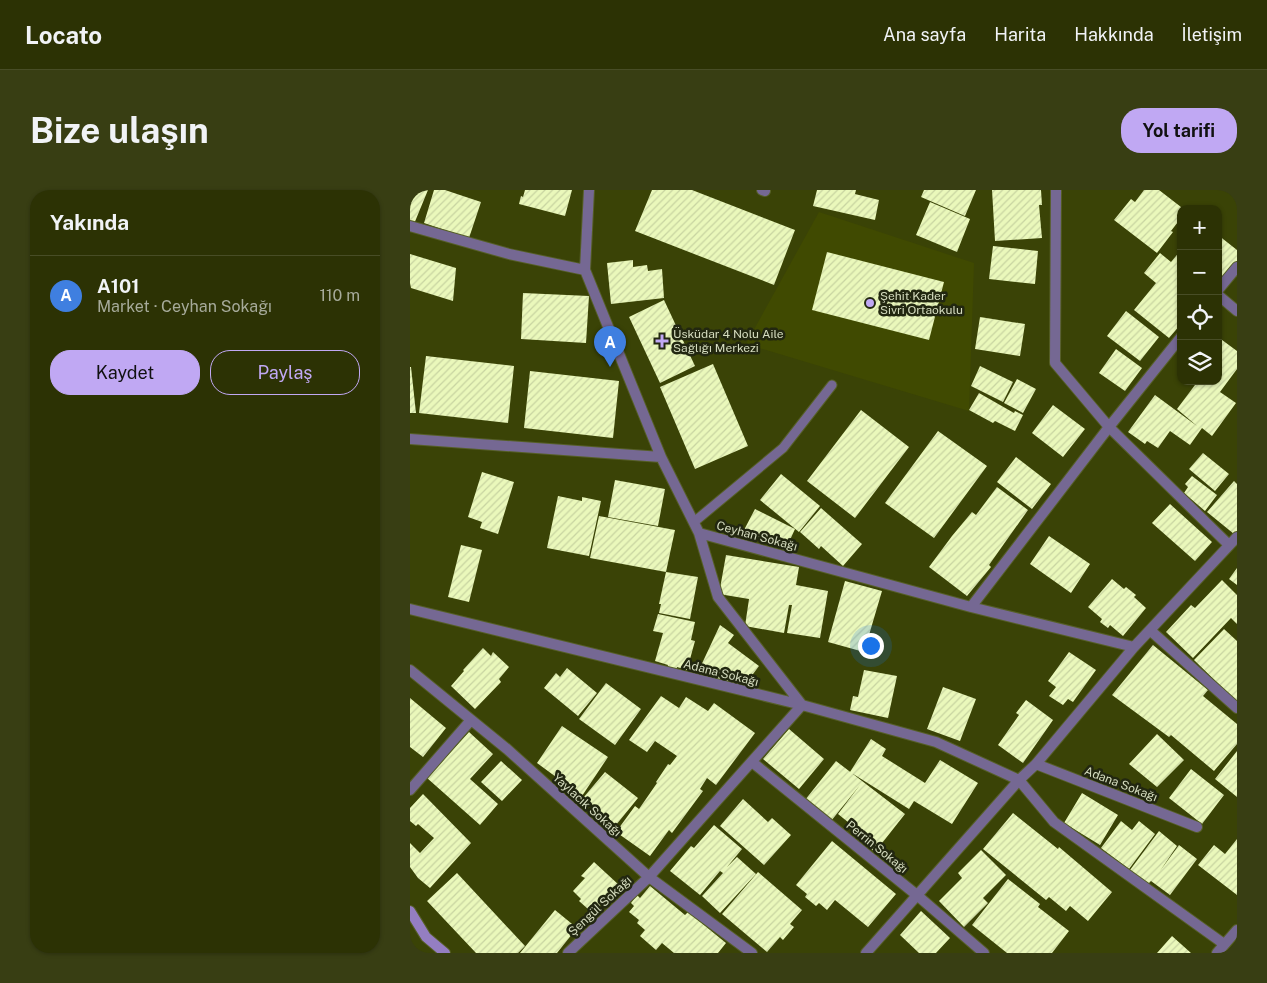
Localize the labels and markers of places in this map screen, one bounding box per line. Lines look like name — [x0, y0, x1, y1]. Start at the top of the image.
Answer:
place label: Şehit Kader Sivri Ortaokulu — [880, 289, 963, 317]
marker: Şehit Kader Sivri Ortaokulu — [864, 297, 876, 309]
pin: A — [594, 326, 626, 367]
place label: Üsküdar 4 Nolu Aile Sağlığı Merkezi — [673, 327, 784, 355]
marker: Üsküdar 4 Nolu Aile Sağlığı Merkezi — [655, 334, 669, 348]

